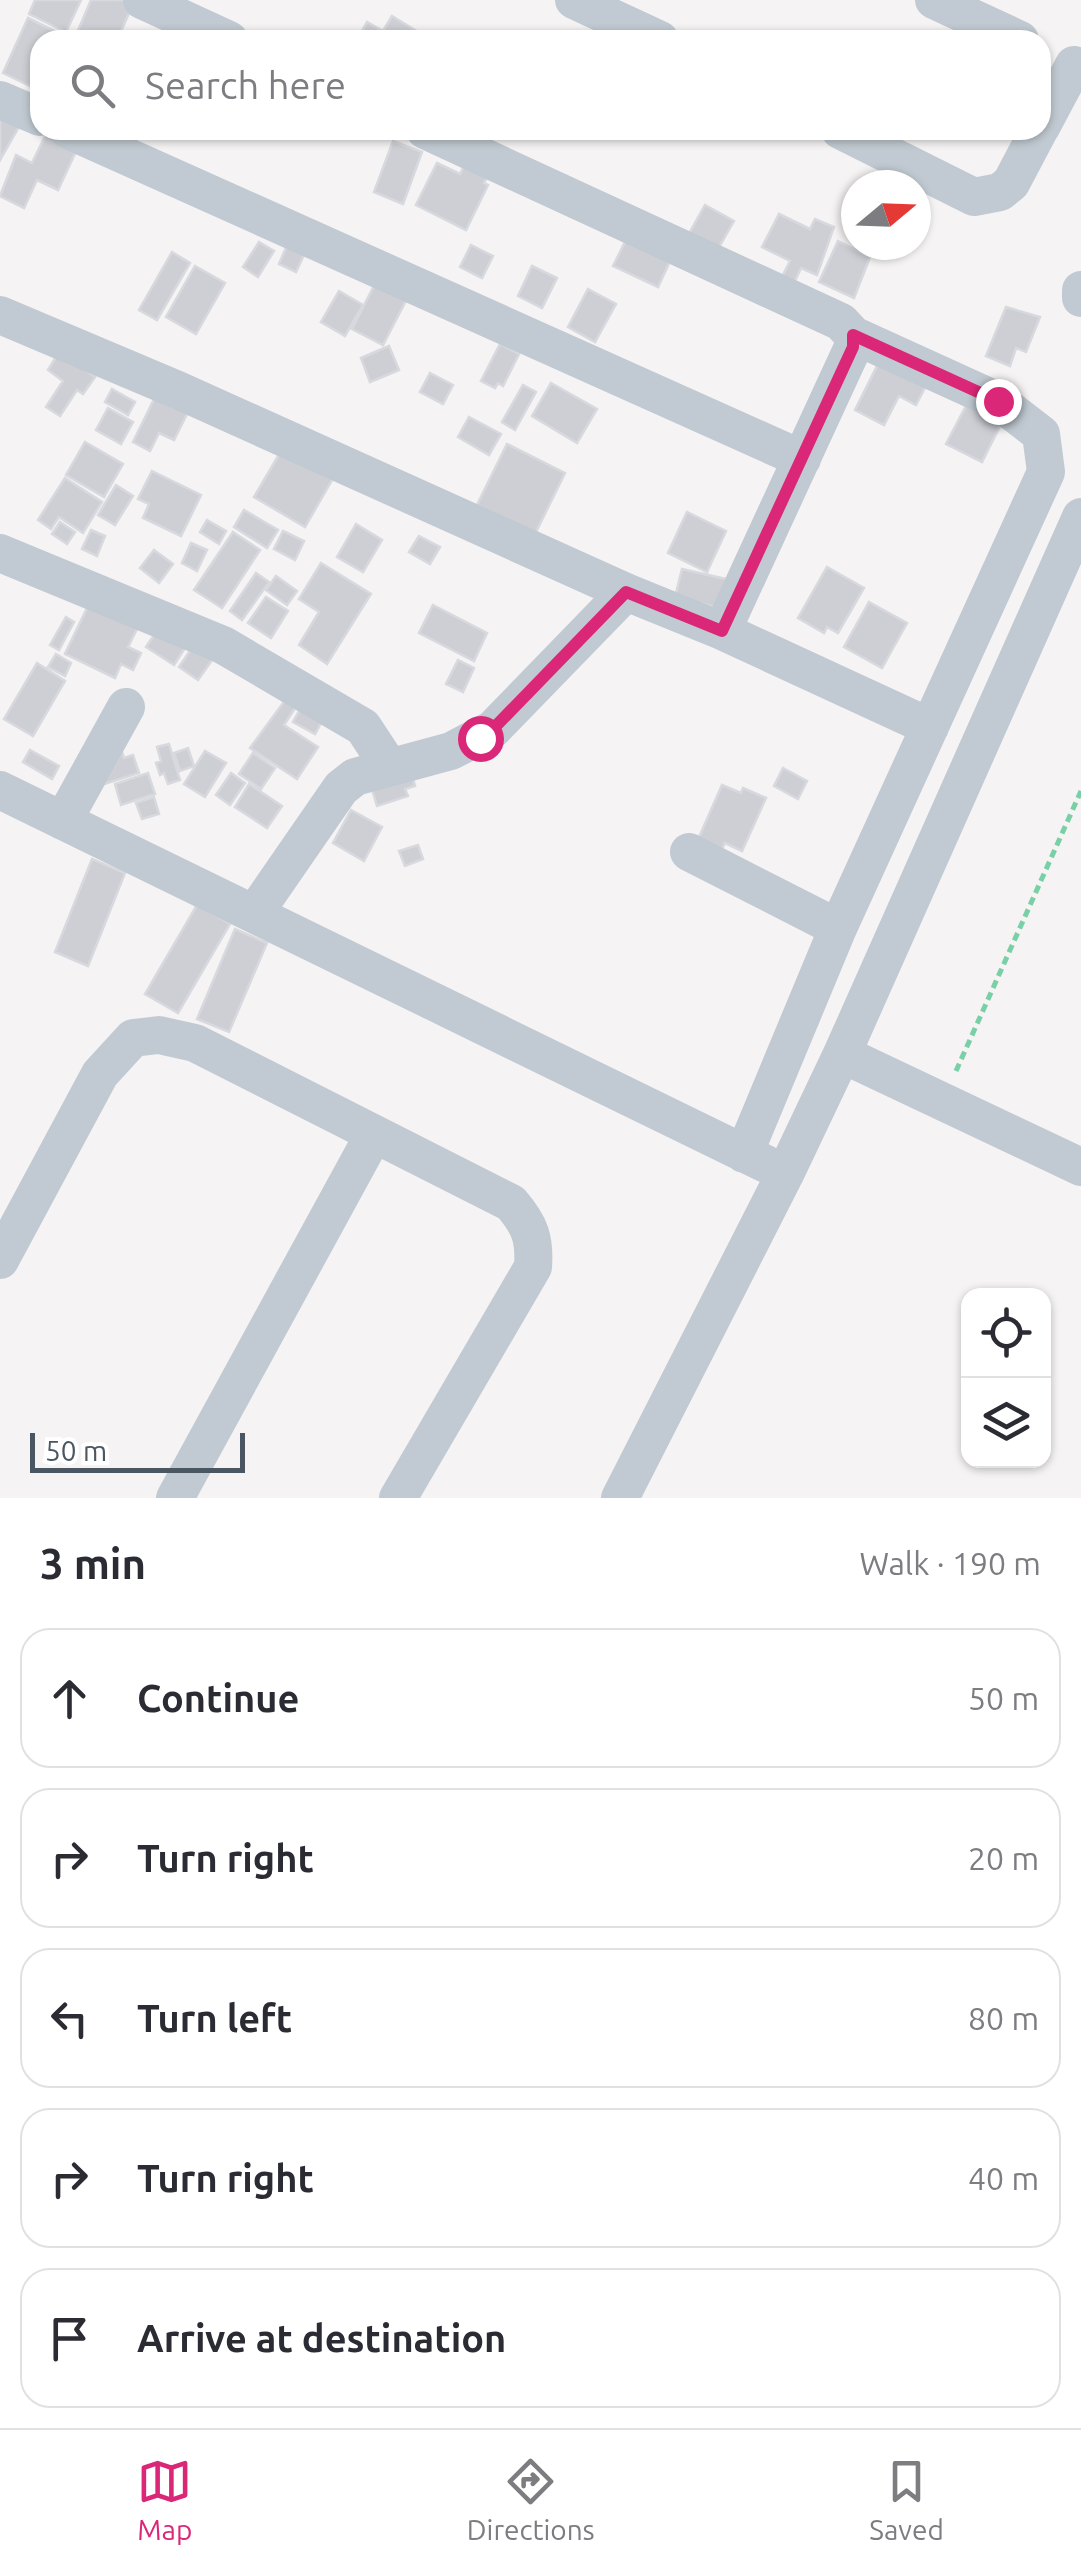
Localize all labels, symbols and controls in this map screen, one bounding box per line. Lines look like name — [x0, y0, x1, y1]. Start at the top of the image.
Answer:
search box — [30, 30, 1051, 140]
icon: search — [65, 58, 120, 113]
text: Search here — [145, 64, 346, 106]
north arrow — [841, 170, 931, 260]
route end — [976, 379, 1022, 425]
route start — [458, 716, 504, 762]
map controls — [961, 1288, 1051, 1468]
button: locate — [961, 1288, 1051, 1378]
button: layers — [961, 1378, 1051, 1468]
scale bar — [30, 1428, 245, 1472]
text: 50 m — [45, 1435, 107, 1466]
text: 3 min — [40, 1540, 146, 1587]
text: Walk · 190 m — [859, 1545, 1041, 1581]
icon: ahead — [42, 1671, 97, 1726]
text: Continue — [137, 1677, 299, 1719]
text: 50 m — [968, 1680, 1039, 1716]
icon: right — [42, 1831, 97, 1886]
text: Turn right — [137, 1837, 314, 1879]
text: 20 m — [968, 1840, 1039, 1876]
icon: left — [42, 1991, 97, 2046]
text: Turn left — [137, 1997, 292, 2039]
text: 80 m — [968, 2000, 1039, 2036]
icon: right — [42, 2151, 97, 2206]
text: Turn right — [137, 2157, 314, 2199]
text: 40 m — [968, 2160, 1039, 2196]
icon: arrive — [42, 2311, 97, 2366]
text: Arrive at destination — [137, 2317, 506, 2359]
tab: Map — [137, 2454, 192, 2545]
tab: Directions — [467, 2454, 595, 2545]
tab: Saved — [869, 2454, 944, 2545]

